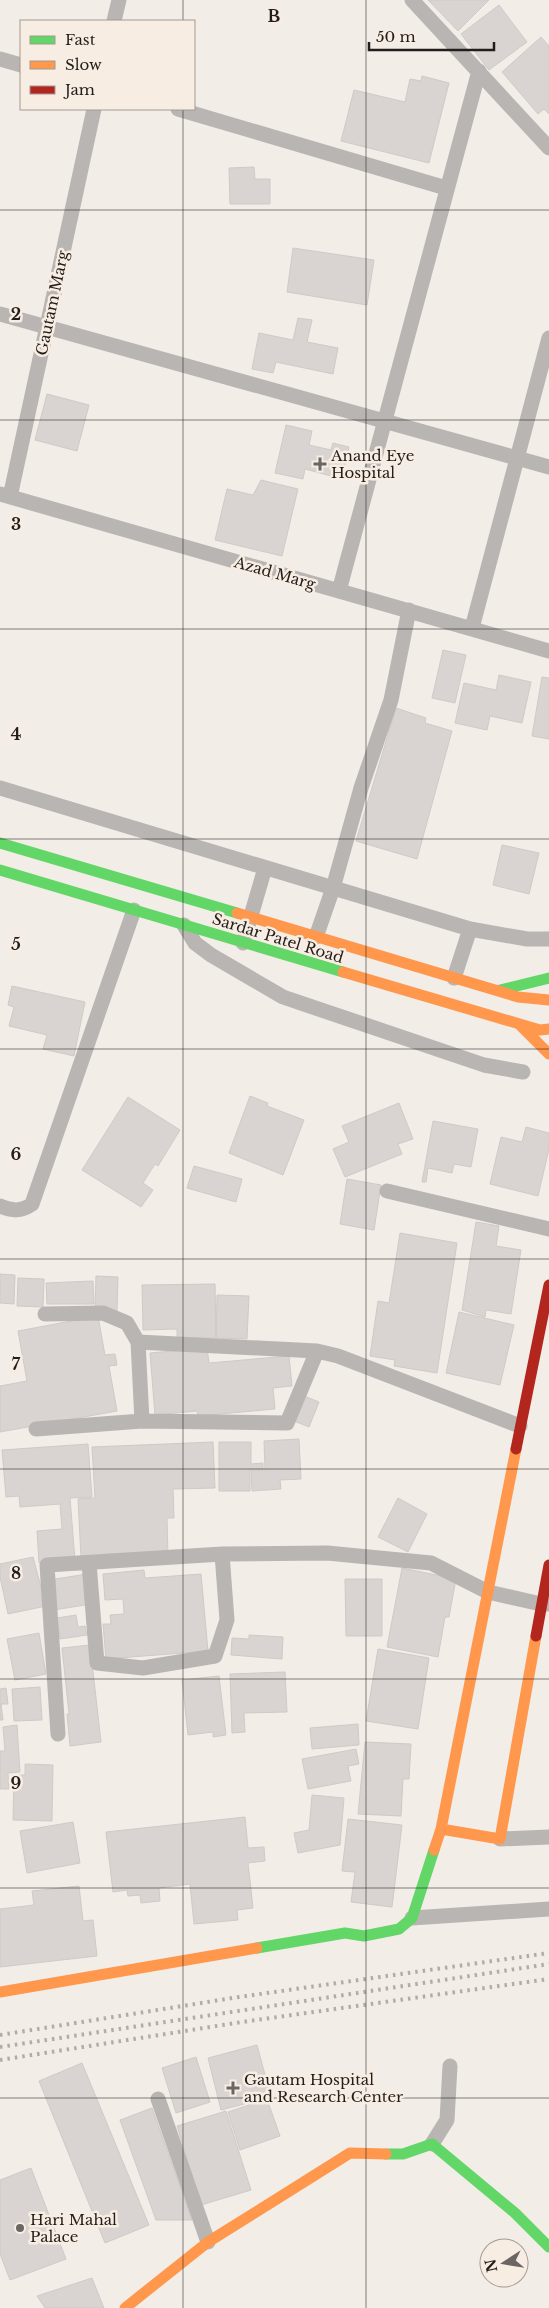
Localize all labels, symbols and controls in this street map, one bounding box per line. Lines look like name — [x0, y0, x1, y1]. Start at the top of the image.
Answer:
text: B — [268, 6, 281, 26]
legend — [20, 20, 195, 110]
scale bar — [369, 20, 494, 52]
text: 50 m — [376, 27, 416, 46]
text: Fast — [65, 30, 96, 49]
text: Slow — [65, 55, 102, 74]
text: Jam — [63, 80, 95, 99]
street label: Gautam Marg — [32, 248, 73, 357]
text: 2 — [11, 304, 21, 324]
place label: Anand Eye Hospital — [330, 446, 414, 482]
marker: Anand Eye Hospital — [313, 457, 327, 471]
text: 3 — [11, 514, 21, 534]
street label: Azad Marg — [231, 552, 319, 594]
text: 4 — [11, 724, 21, 744]
street label: Sardar Patel Road — [210, 909, 346, 967]
text: 5 — [11, 934, 21, 954]
text: 6 — [11, 1144, 22, 1164]
text: 7 — [12, 1354, 21, 1374]
text: 8 — [11, 1563, 21, 1583]
text: 9 — [11, 1773, 22, 1793]
place label: Gautam Hospital and Research Center — [244, 2070, 404, 2106]
marker: Gautam Hospital and Research Center — [226, 2081, 240, 2095]
place label: Hari Mahal Palace — [30, 2210, 117, 2246]
marker: Hari Mahal Palace — [14, 2222, 26, 2234]
north arrow — [479, 2238, 529, 2288]
text: N — [481, 2257, 501, 2274]

